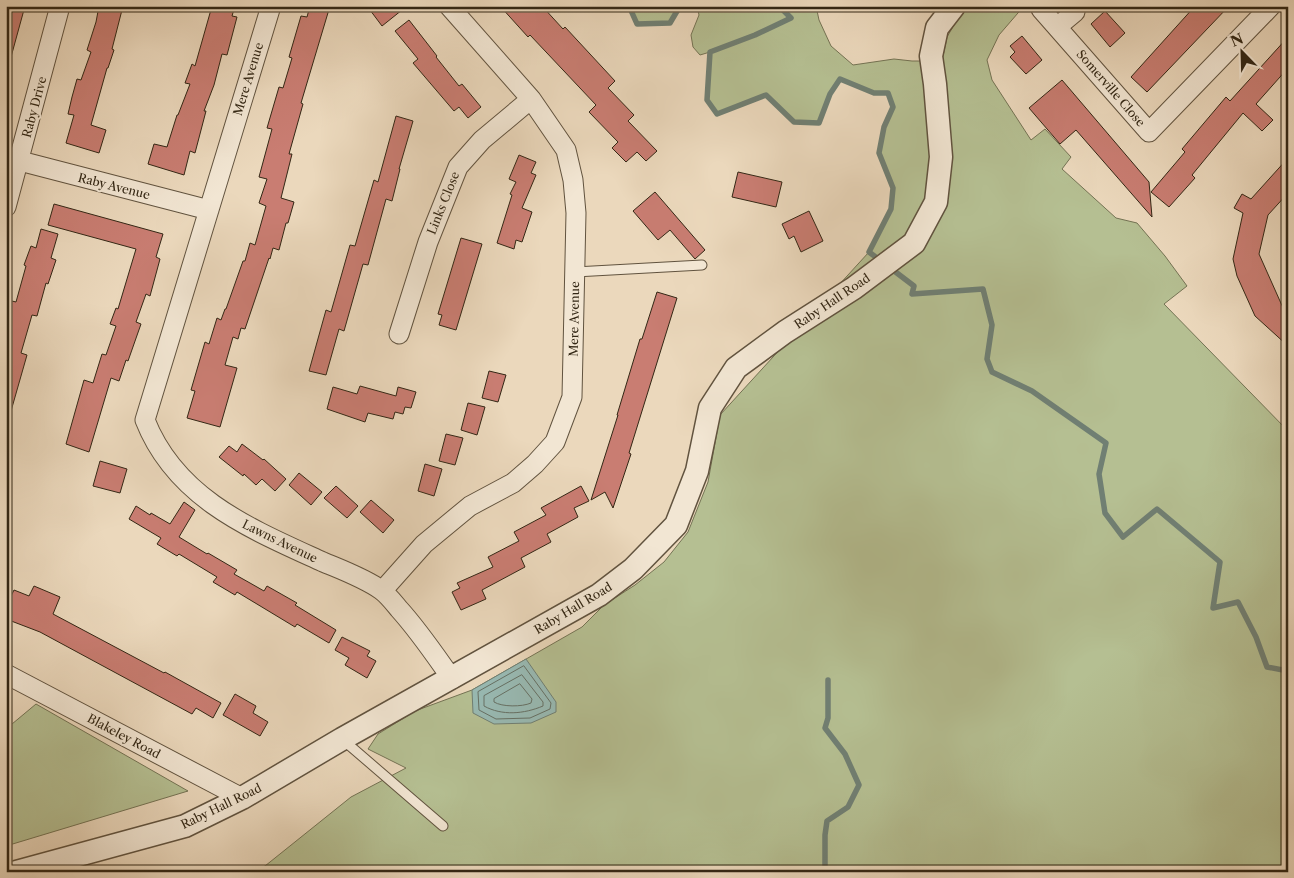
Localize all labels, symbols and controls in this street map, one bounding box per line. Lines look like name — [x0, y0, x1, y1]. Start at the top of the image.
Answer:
north arrow — [1216, 28, 1266, 78]
text: N — [1228, 29, 1246, 51]
street label: Mere Avenue — [230, 40, 266, 117]
street label: Somerville Close — [1074, 47, 1149, 130]
street label: Raby Drive — [19, 74, 49, 139]
street label: Links Close — [424, 169, 463, 237]
street label: Raby Avenue — [76, 170, 152, 202]
street label: Raby Hall Road — [791, 270, 873, 332]
street label: Mere Avenue — [566, 281, 582, 357]
street label: Lawns Avenue — [240, 516, 320, 566]
street label: Raby Hall Road — [531, 579, 615, 637]
street label: Blakeley Road — [85, 710, 164, 762]
street label: Raby Hall Road — [178, 780, 264, 832]

